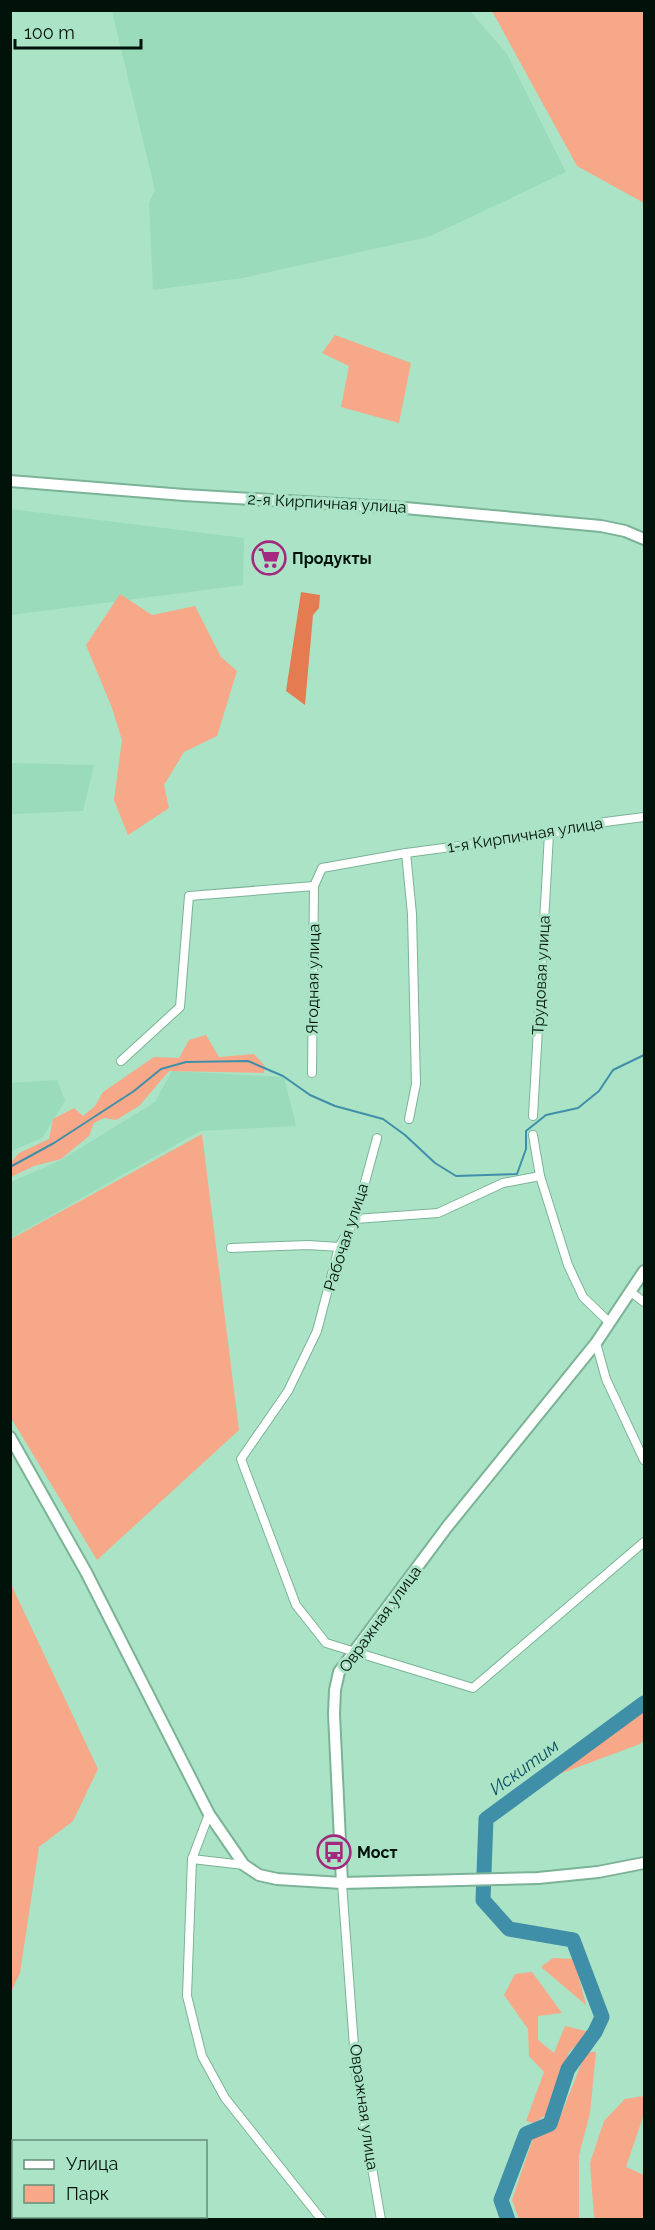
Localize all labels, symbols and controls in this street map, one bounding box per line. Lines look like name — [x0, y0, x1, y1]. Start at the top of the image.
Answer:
scale bar — [15, 12, 141, 50]
text: 100 m — [24, 22, 75, 43]
street label: 2-я Кирпичная улица — [247, 489, 407, 517]
supermarket icon: Продукты — [251, 540, 287, 576]
place label: Продукты — [292, 549, 372, 568]
street label: 1-я Кирпичная улица — [446, 813, 604, 857]
street label: Трудовая улица — [528, 915, 554, 1035]
street label: Ягодная улица — [303, 923, 323, 1035]
street label: Рабочая улица — [320, 1181, 372, 1293]
street label: Овражная улица — [335, 1562, 425, 1676]
water label: Искитим — [485, 1735, 563, 1799]
bus stop icon: Мост — [316, 1834, 352, 1870]
place label: Мост — [357, 1843, 397, 1862]
street label: Овражная улица — [346, 2043, 382, 2171]
legend — [12, 2140, 207, 2218]
text: Улица — [66, 2153, 118, 2174]
text: Парк — [66, 2183, 109, 2204]

